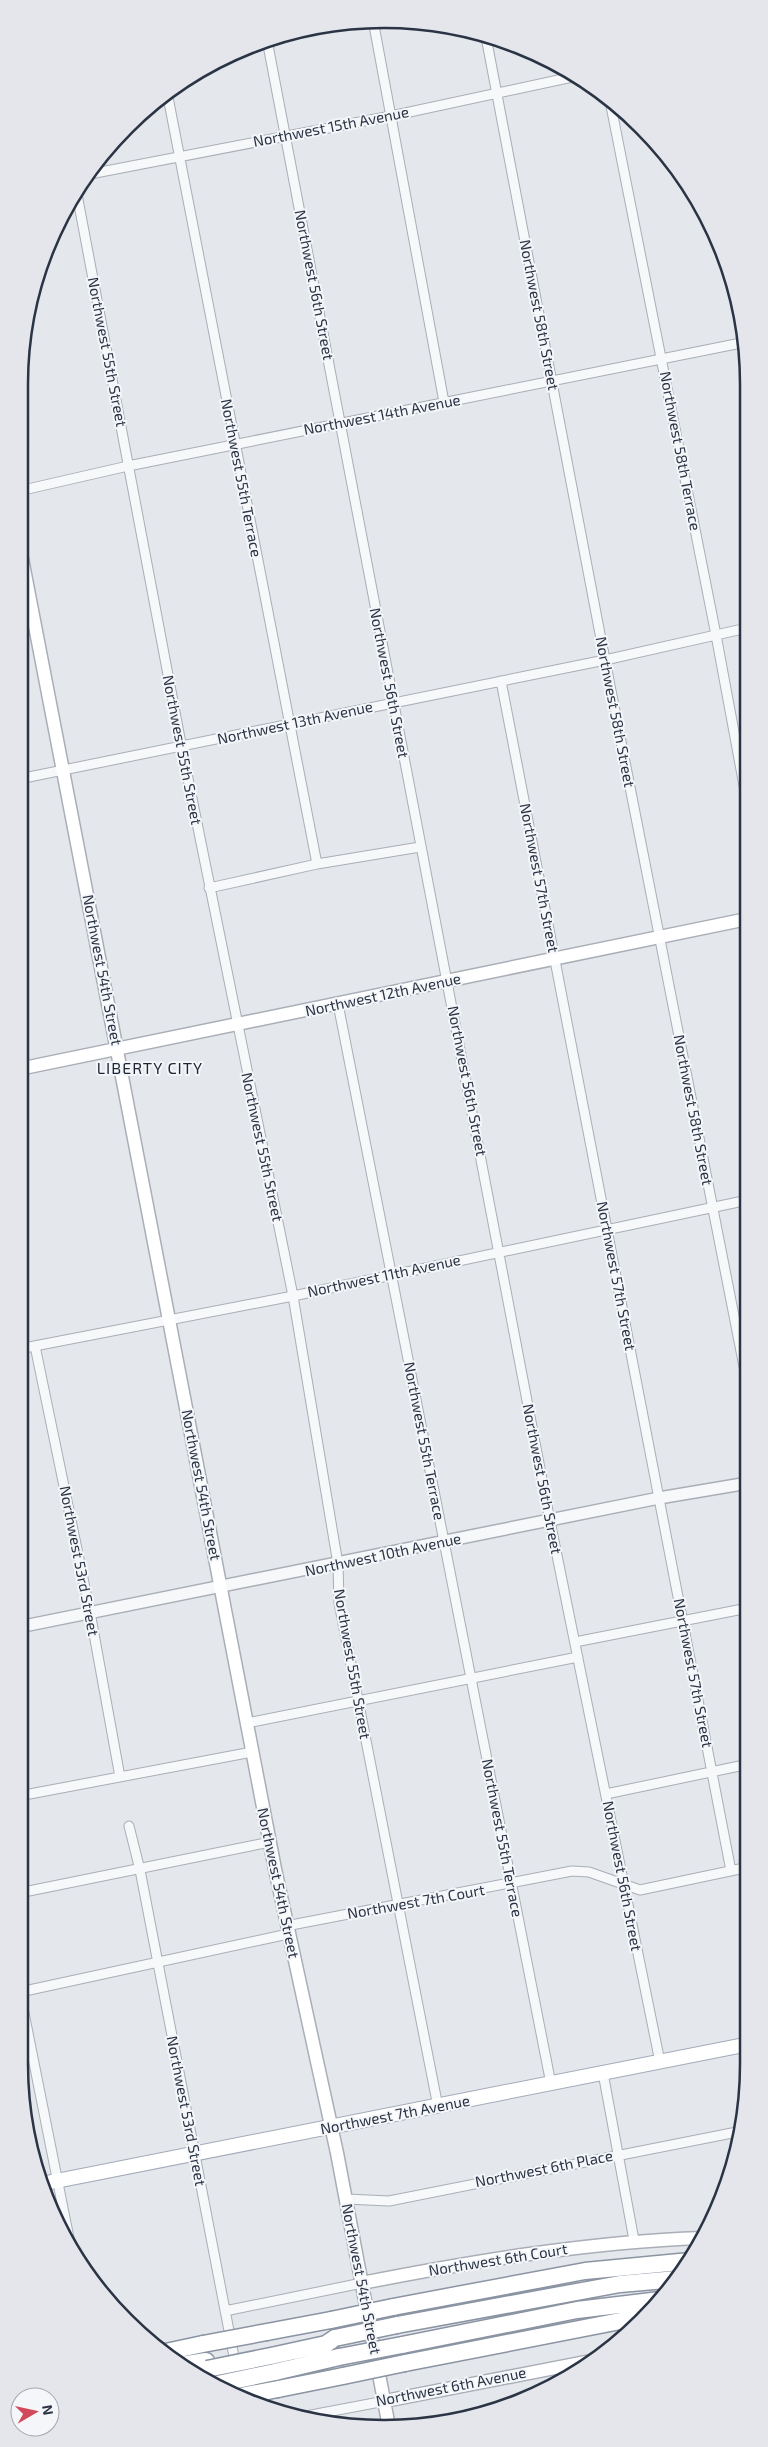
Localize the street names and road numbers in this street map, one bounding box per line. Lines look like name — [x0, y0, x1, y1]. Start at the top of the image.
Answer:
street label: Northwest 15th Avenue — [251, 102, 410, 150]
street label: Northwest 56th Street — [292, 208, 338, 362]
street label: Northwest 58th Street — [517, 238, 563, 392]
street label: Northwest 55th Street — [85, 275, 131, 428]
street label: Northwest 58th Terrace — [657, 370, 705, 532]
street label: Northwest 14th Avenue — [302, 390, 462, 438]
street label: Northwest 55th Terrace — [218, 397, 266, 558]
street label: Northwest 56th Street — [367, 606, 413, 760]
street label: Northwest 58th Street — [593, 635, 639, 789]
street label: Northwest 55th Street — [160, 673, 206, 826]
street label: Northwest 13th Avenue — [215, 697, 374, 747]
street label: Northwest 57th Street — [517, 802, 563, 954]
street label: Northwest 54th Street — [80, 893, 126, 1047]
street label: Northwest 12th Avenue — [303, 969, 462, 1019]
street label: Northwest 56th Street — [445, 1004, 491, 1158]
street label: Northwest 58th Street — [671, 1033, 717, 1187]
street label: Northwest 55th Street — [238, 1071, 288, 1223]
street label: Northwest 57th Street — [594, 1200, 640, 1352]
street label: Northwest 11th Avenue — [306, 1250, 462, 1300]
street label: Northwest 55th Terrace — [401, 1360, 449, 1521]
street label: Northwest 56th Street — [520, 1402, 566, 1556]
street label: Northwest 54th Street — [179, 1408, 225, 1562]
street label: Northwest 53rd Street — [57, 1484, 103, 1638]
street label: Northwest 10th Avenue — [303, 1529, 463, 1579]
street label: Northwest 55th Street — [331, 1587, 375, 1741]
street label: Northwest 57th Street — [671, 1597, 717, 1749]
street label: Northwest 55th Terrace — [479, 1757, 527, 1918]
street label: Northwest 56th Street — [600, 1799, 646, 1953]
street label: Northwest 54th Street — [254, 1806, 304, 1960]
street label: Northwest 7th Court — [346, 1880, 486, 1922]
street label: Northwest 53rd Street — [164, 2034, 210, 2188]
street label: Northwest 7th Avenue — [319, 2091, 471, 2137]
street label: Northwest 6th Place — [473, 2146, 614, 2190]
street label: Northwest 54th Street — [339, 2202, 385, 2356]
street label: Northwest 6th Court — [427, 2239, 569, 2279]
street label: Northwest 6th Avenue — [374, 2363, 528, 2409]

